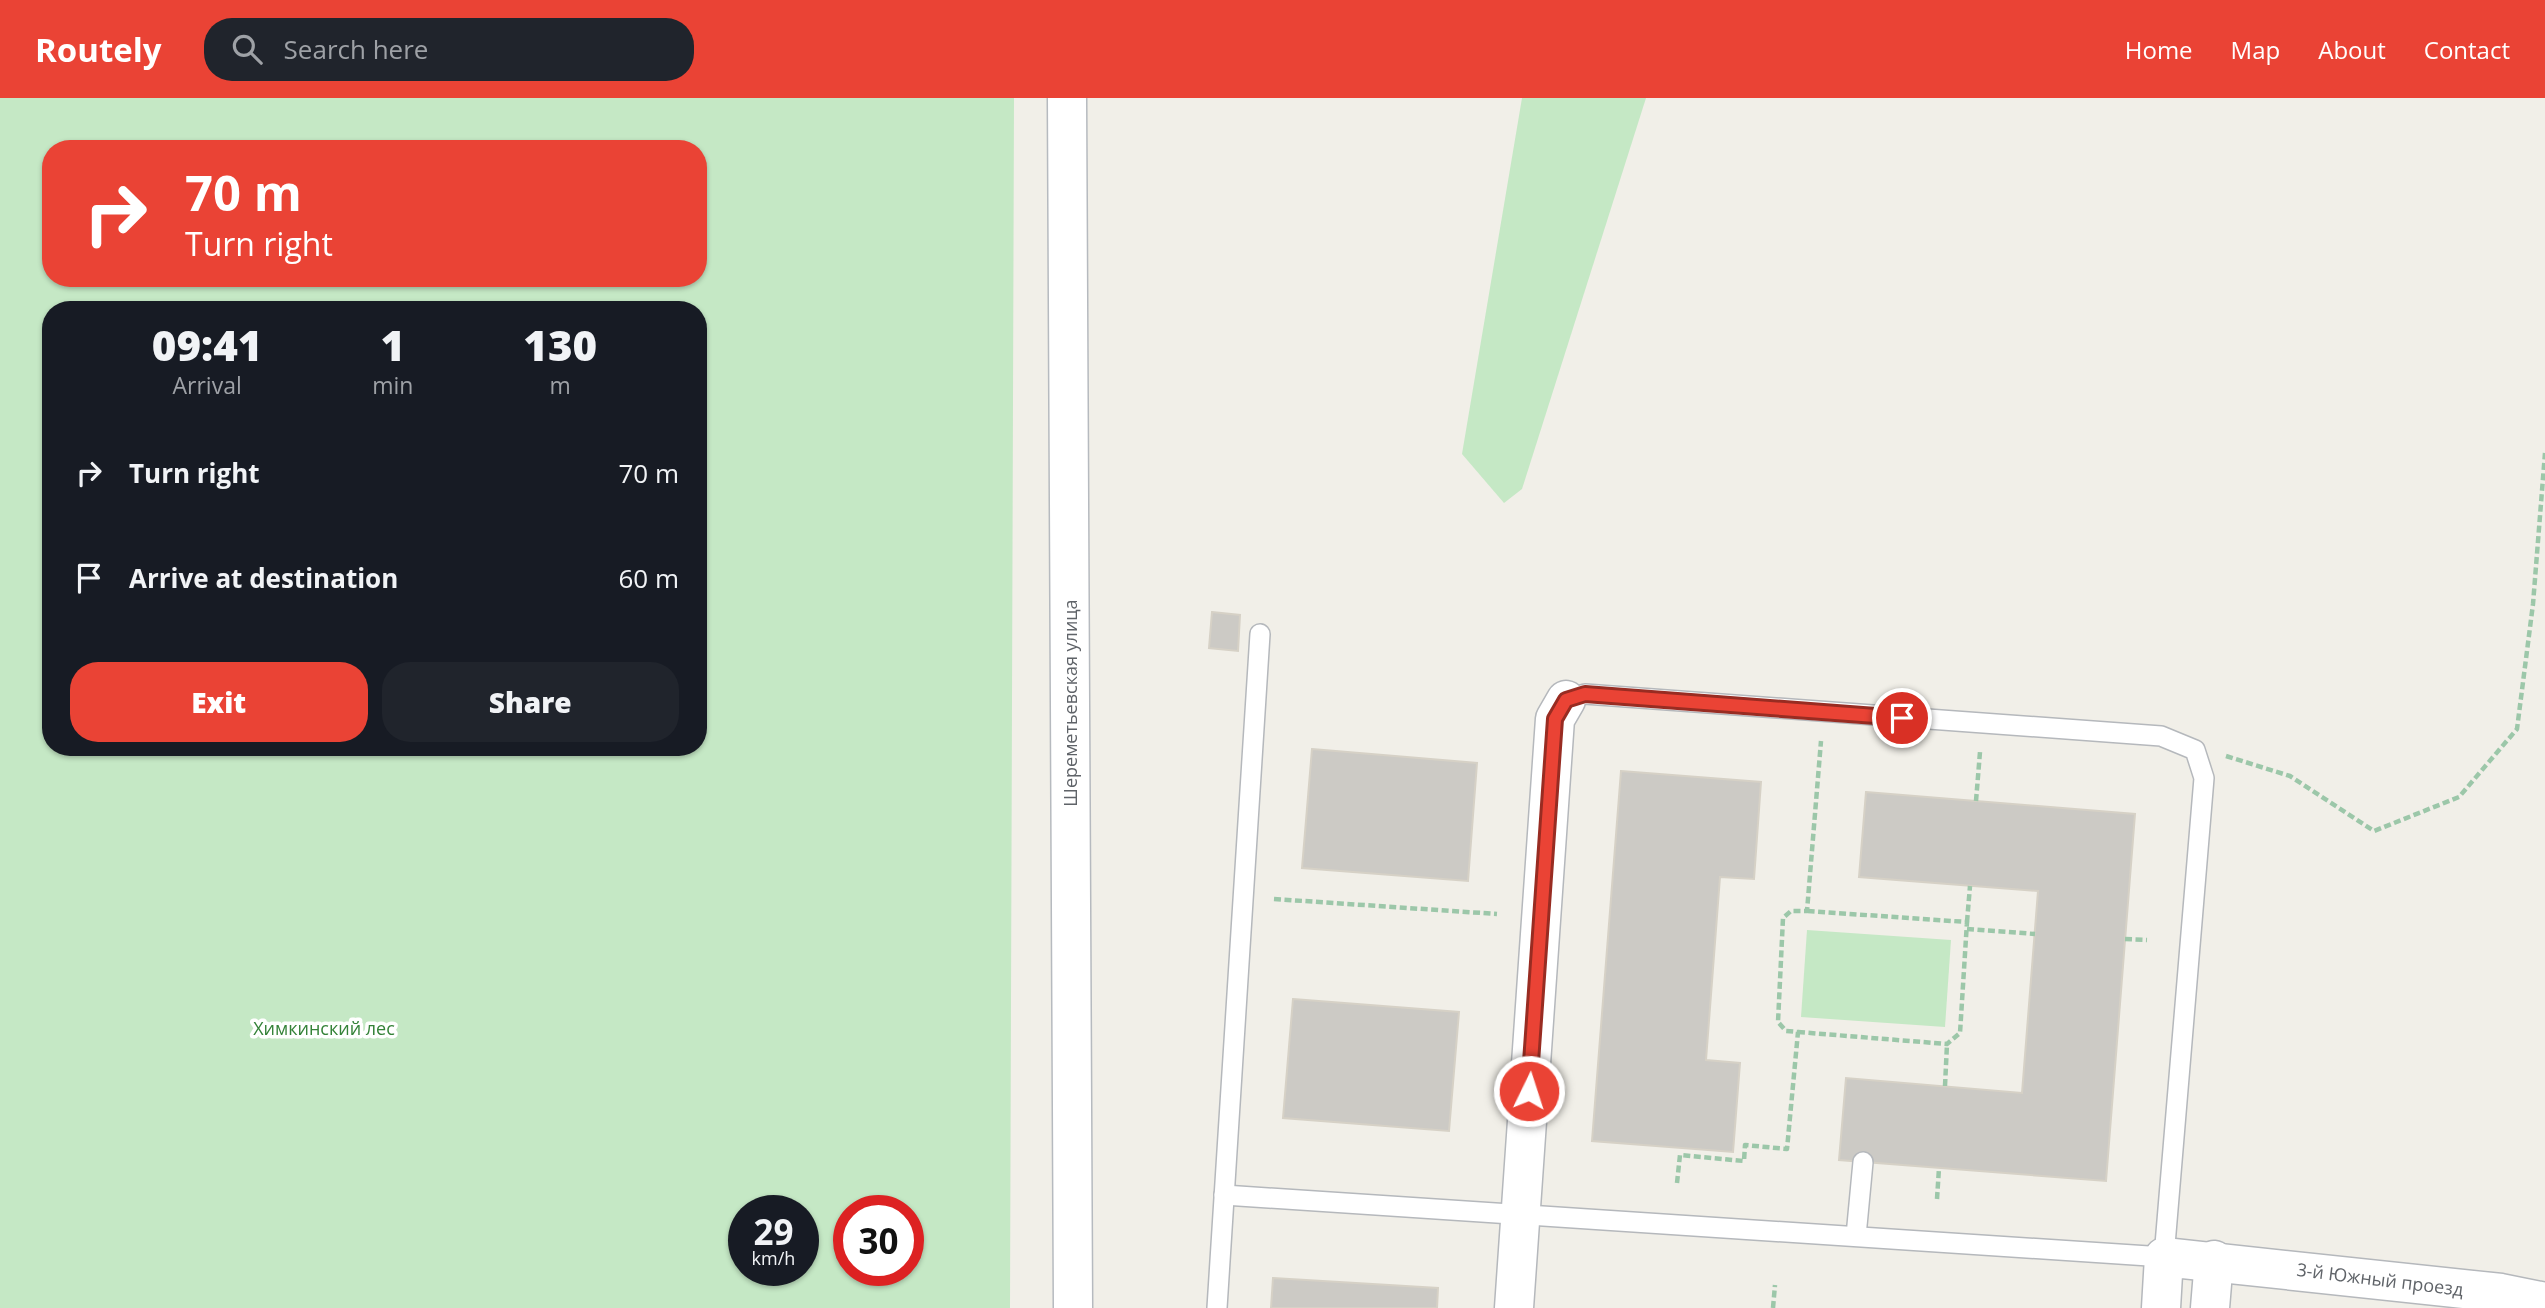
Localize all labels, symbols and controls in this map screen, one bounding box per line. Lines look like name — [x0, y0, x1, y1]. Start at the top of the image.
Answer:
search box — [204, 18, 694, 81]
text: Routely — [35, 27, 162, 72]
icon: search — [228, 30, 266, 68]
text: Search here — [284, 31, 428, 67]
text: Home — [2125, 33, 2193, 66]
text: Map — [2231, 33, 2280, 66]
text: About — [2318, 33, 2386, 66]
text: Contact — [2424, 33, 2510, 66]
text: 70 m — [185, 159, 302, 225]
icon: right — [70, 168, 161, 259]
text: Turn right — [185, 222, 333, 265]
text: 09:41 — [152, 316, 262, 373]
text: 1 — [381, 316, 405, 373]
text: 130 — [523, 316, 597, 373]
text: Arrival — [173, 369, 242, 401]
text: min — [372, 369, 413, 401]
text: m — [550, 369, 571, 401]
icon: right — [70, 454, 108, 492]
text: Turn right — [129, 455, 260, 491]
text: 70 m — [618, 455, 679, 491]
icon: arrive — [70, 559, 108, 597]
text: Arrive at destination — [129, 560, 398, 596]
text: 60 m — [618, 560, 679, 596]
street label: Шереметьевская улица — [1058, 599, 1082, 807]
button: Exit — [70, 662, 368, 742]
button: Share — [382, 662, 679, 742]
pin — [1872, 688, 1932, 748]
icon: arrive — [1883, 699, 1921, 737]
park label: Химкинский лес — [253, 1016, 395, 1040]
position arrow — [1492, 1054, 1566, 1128]
speed limit sign: 30 — [833, 1195, 924, 1286]
text: 29 — [753, 1208, 794, 1255]
text: km/h — [752, 1246, 795, 1270]
street label: 3-й Южный проезд — [2295, 1257, 2465, 1301]

